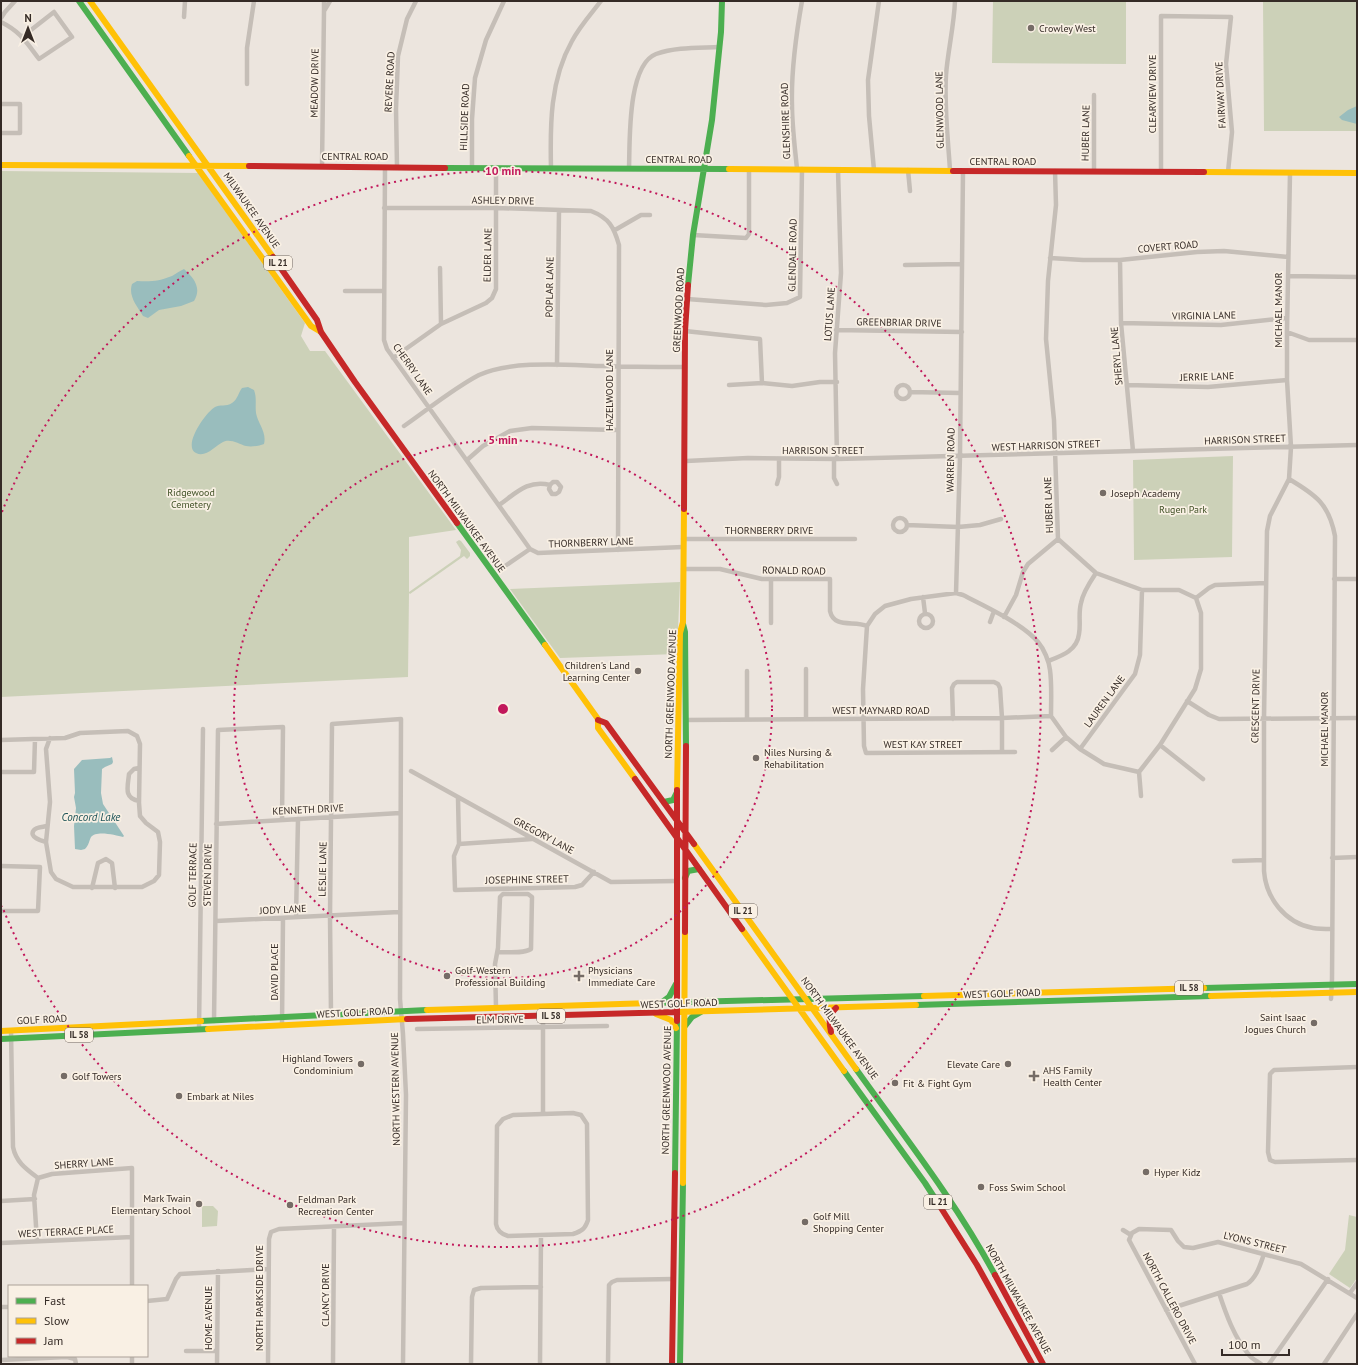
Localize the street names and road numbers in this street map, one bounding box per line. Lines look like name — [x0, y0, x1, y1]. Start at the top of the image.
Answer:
street label: MEADOW DRIVE — [307, 48, 322, 118]
street label: REVERE ROAD — [381, 51, 398, 113]
street label: CLEARVIEW DRIVE — [1146, 55, 1159, 133]
street label: FAIRWAY DRIVE — [1212, 61, 1229, 129]
street label: GLENWOOD LANE — [932, 71, 947, 149]
street label: GLENSHIRE ROAD — [778, 82, 793, 160]
street label: HILLSIDE ROAD — [457, 83, 472, 151]
street label: HUBER LANE — [1079, 105, 1092, 161]
street label: CENTRAL ROAD — [322, 150, 388, 163]
street label: CENTRAL ROAD — [646, 153, 712, 166]
street label: CENTRAL ROAD — [970, 155, 1036, 168]
street label: MILWAUKEE AVENUE — [220, 170, 283, 251]
street label: ASHLEY DRIVE — [471, 193, 535, 208]
street label: GLENDALE ROAD — [785, 218, 800, 292]
street label: ELDER LANE — [481, 228, 494, 282]
street label: COVERT ROAD — [1137, 237, 1199, 256]
road number: IL 21 — [264, 256, 292, 270]
street label: POPLAR LANE — [542, 257, 557, 317]
street label: GREENWOOD ROAD — [670, 267, 687, 353]
street label: MICHAEL MANOR — [1272, 272, 1285, 348]
street label: LOTUS LANE — [821, 287, 838, 341]
street label: VIRGINIA LANE — [1171, 308, 1236, 323]
street label: GREENBRIAR DRIVE — [856, 315, 942, 330]
street label: SHERYL LANE — [1107, 326, 1126, 386]
street label: CHERRY LANE — [390, 341, 435, 398]
street label: HAZELWOOD LANE — [603, 349, 616, 431]
street label: JERRIE LANE — [1179, 369, 1234, 384]
street label: WARREN ROAD — [943, 427, 958, 493]
street label: HARRISON STREET — [1204, 432, 1287, 447]
street label: WEST HARRISON STREET — [991, 437, 1101, 454]
street label: HARRISON STREET — [782, 444, 864, 457]
street label: NORTH MILWAUKEE AVENUE — [425, 467, 508, 575]
street label: HUBER LANE — [1041, 477, 1056, 533]
street label: THORNBERRY DRIVE — [725, 524, 813, 537]
street label: THORNBERRY LANE — [548, 535, 634, 550]
street label: RONALD ROAD — [762, 563, 826, 578]
street label: NORTH GREENWOOD AVENUE — [662, 629, 679, 759]
street label: CRESCENT DRIVE — [1248, 669, 1263, 743]
street label: LAUREN LANE — [1081, 673, 1128, 730]
street label: MICHAEL MANOR — [1318, 691, 1331, 767]
street label: WEST MAYNARD ROAD — [832, 704, 930, 717]
street label: WEST KAY STREET — [884, 738, 963, 751]
street label: KENNETH DRIVE — [272, 801, 344, 818]
street label: GREGORY LANE — [511, 814, 576, 857]
street label: LESLIE LANE — [316, 841, 329, 897]
street label: GOLF TERRACE — [185, 842, 200, 908]
street label: STEVEN DRIVE — [200, 843, 215, 907]
street label: JOSEPHINE STREET — [484, 872, 569, 887]
street label: JODY LANE — [258, 902, 307, 917]
road number: IL 21 — [729, 904, 757, 918]
street label: DAVID PLACE — [268, 944, 281, 1000]
street label: NORTH MILWAUKEE AVENUE — [798, 974, 881, 1082]
road number: IL 58 — [1175, 981, 1203, 995]
street label: WEST GOLF ROAD — [963, 986, 1041, 1001]
street label: WEST GOLF ROAD — [640, 996, 718, 1011]
street label: WEST GOLF ROAD — [316, 1004, 394, 1021]
road number: IL 58 — [537, 1009, 565, 1023]
street label: GOLF ROAD — [16, 1012, 68, 1027]
street label: ELM DRIVE — [476, 1013, 524, 1026]
street label: NORTH GREENWOOD AVENUE — [659, 1025, 674, 1155]
road number: IL 58 — [65, 1028, 93, 1042]
street label: NORTH WESTERN AVENUE — [388, 1032, 403, 1146]
street label: SHERRY LANE — [54, 1155, 114, 1172]
road number: IL 21 — [924, 1195, 952, 1209]
street label: WEST TERRACE PLACE — [18, 1223, 114, 1240]
street label: LYONS STREET — [1222, 1228, 1288, 1257]
street label: NORTH MILWAUKEE AVENUE — [983, 1242, 1054, 1356]
street label: NORTH PARKSIDE DRIVE — [253, 1245, 266, 1351]
street label: NORTH CALLERO DRIVE — [1140, 1250, 1199, 1346]
street label: CLANCY DRIVE — [319, 1263, 332, 1327]
street label: HOME AVENUE — [202, 1286, 215, 1350]

